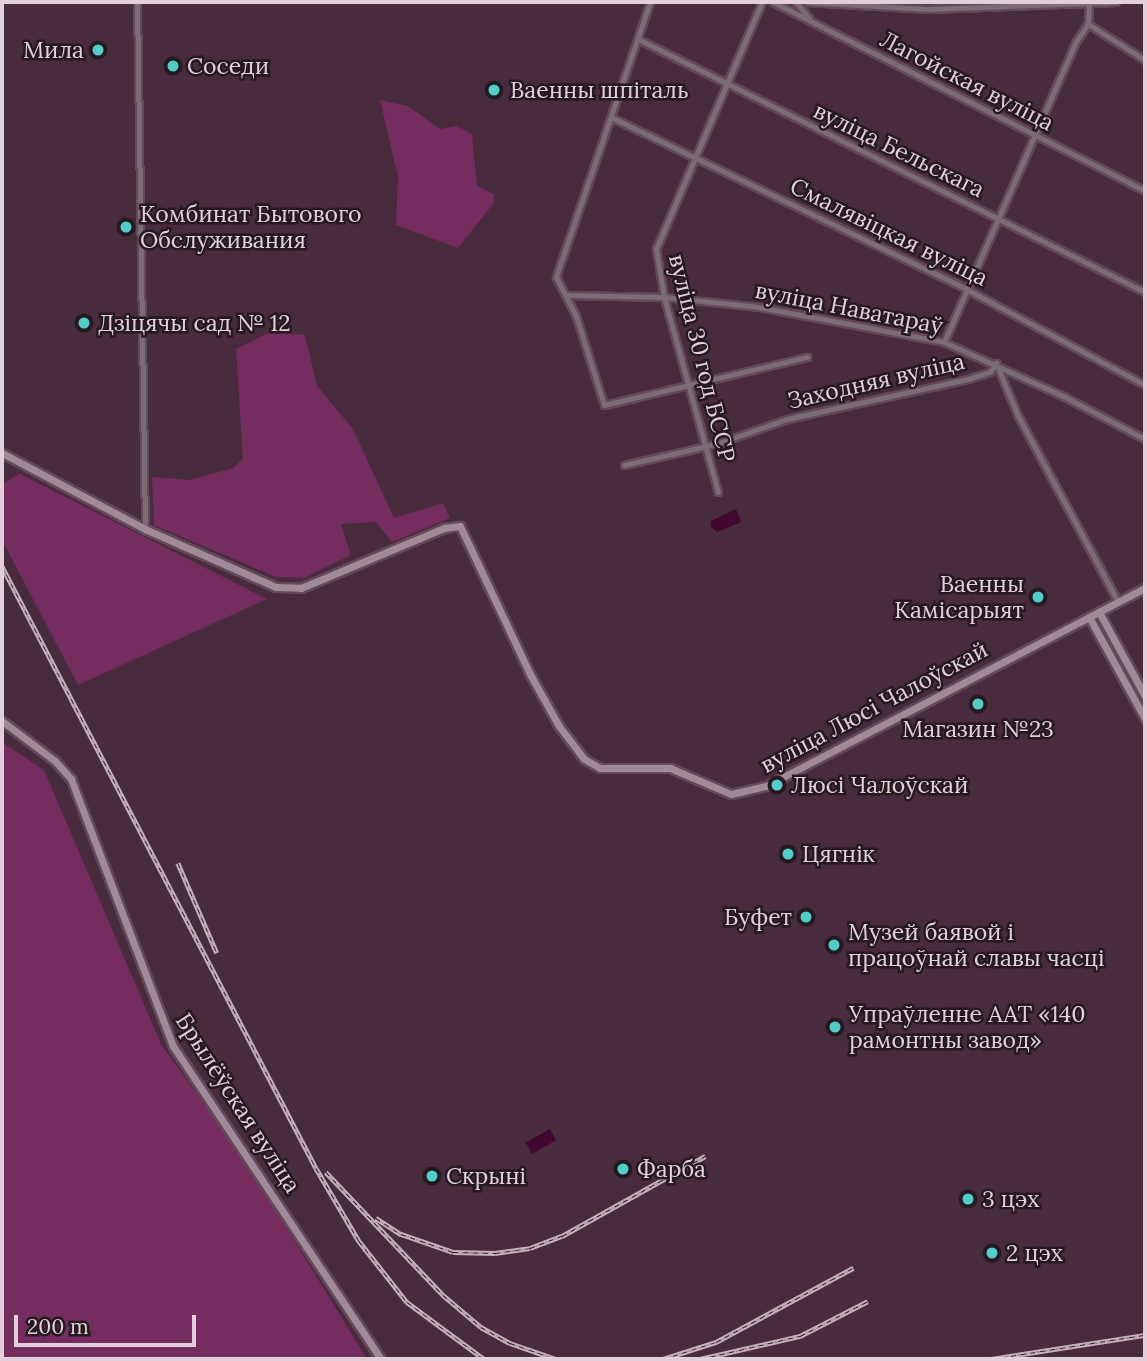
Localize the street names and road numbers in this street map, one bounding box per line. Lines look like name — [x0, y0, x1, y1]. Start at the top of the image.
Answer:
street label: Лагойская вуліца — [876, 25, 1058, 137]
street label: вуліца Бельскага — [809, 97, 989, 203]
street label: Смалявіцкая вуліца — [786, 172, 992, 292]
street label: вуліца 30 год БССР — [663, 251, 741, 465]
street label: вуліца Наватараў — [753, 276, 945, 340]
street label: Заходняя вуліца — [785, 347, 967, 415]
street label: вуліца Люсі Чалоўскай — [756, 635, 992, 779]
street label: Брылёўская вуліца — [170, 1008, 306, 1198]

